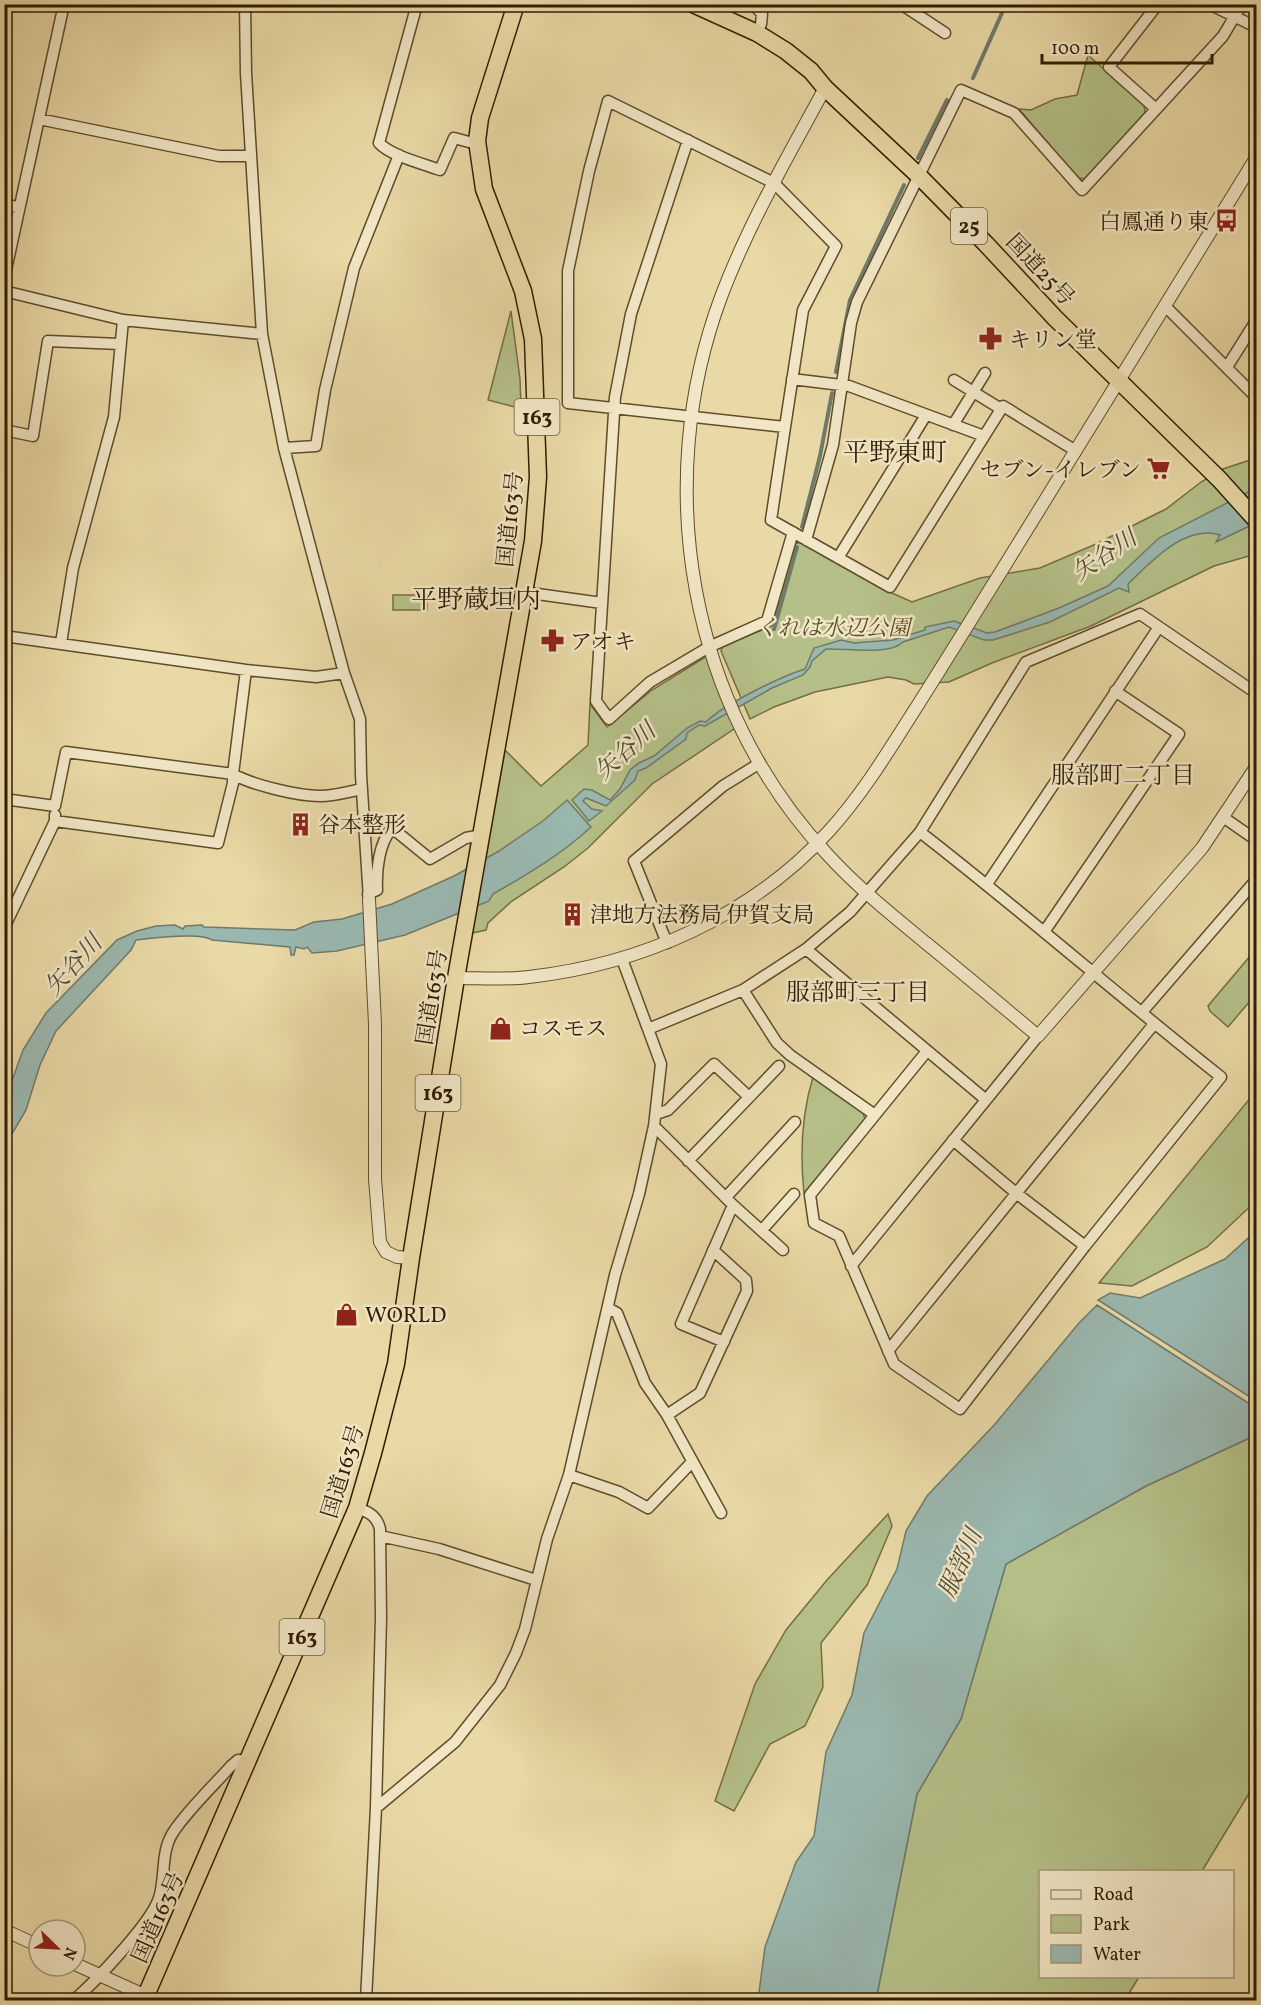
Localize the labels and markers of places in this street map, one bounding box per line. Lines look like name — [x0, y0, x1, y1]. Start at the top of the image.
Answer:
place label: 白鳳通り東 — [1099, 208, 1209, 239]
bus stop icon: 白鳳通り東 — [1214, 208, 1240, 234]
pharmacy icon: キリン堂 — [978, 326, 1004, 352]
place label: キリン堂 — [1009, 326, 1097, 357]
place label: セブン-イレブン — [980, 456, 1141, 487]
supermarket icon: セブン-イレブン — [1146, 456, 1172, 482]
pharmacy icon: アオキ — [539, 628, 565, 654]
place label: アオキ — [570, 628, 636, 659]
building icon: 谷本整形 — [287, 811, 313, 837]
place label: 谷本整形 — [318, 811, 406, 842]
building icon: 津地方法務局 伊賀支局 — [559, 901, 585, 927]
place label: 津地方法務局 伊賀支局 — [590, 901, 814, 932]
shop icon: コスモス — [488, 1015, 514, 1041]
place label: コスモス — [519, 1015, 607, 1046]
shop icon: WORLD — [334, 1301, 360, 1327]
place label: WORLD — [365, 1301, 446, 1332]

